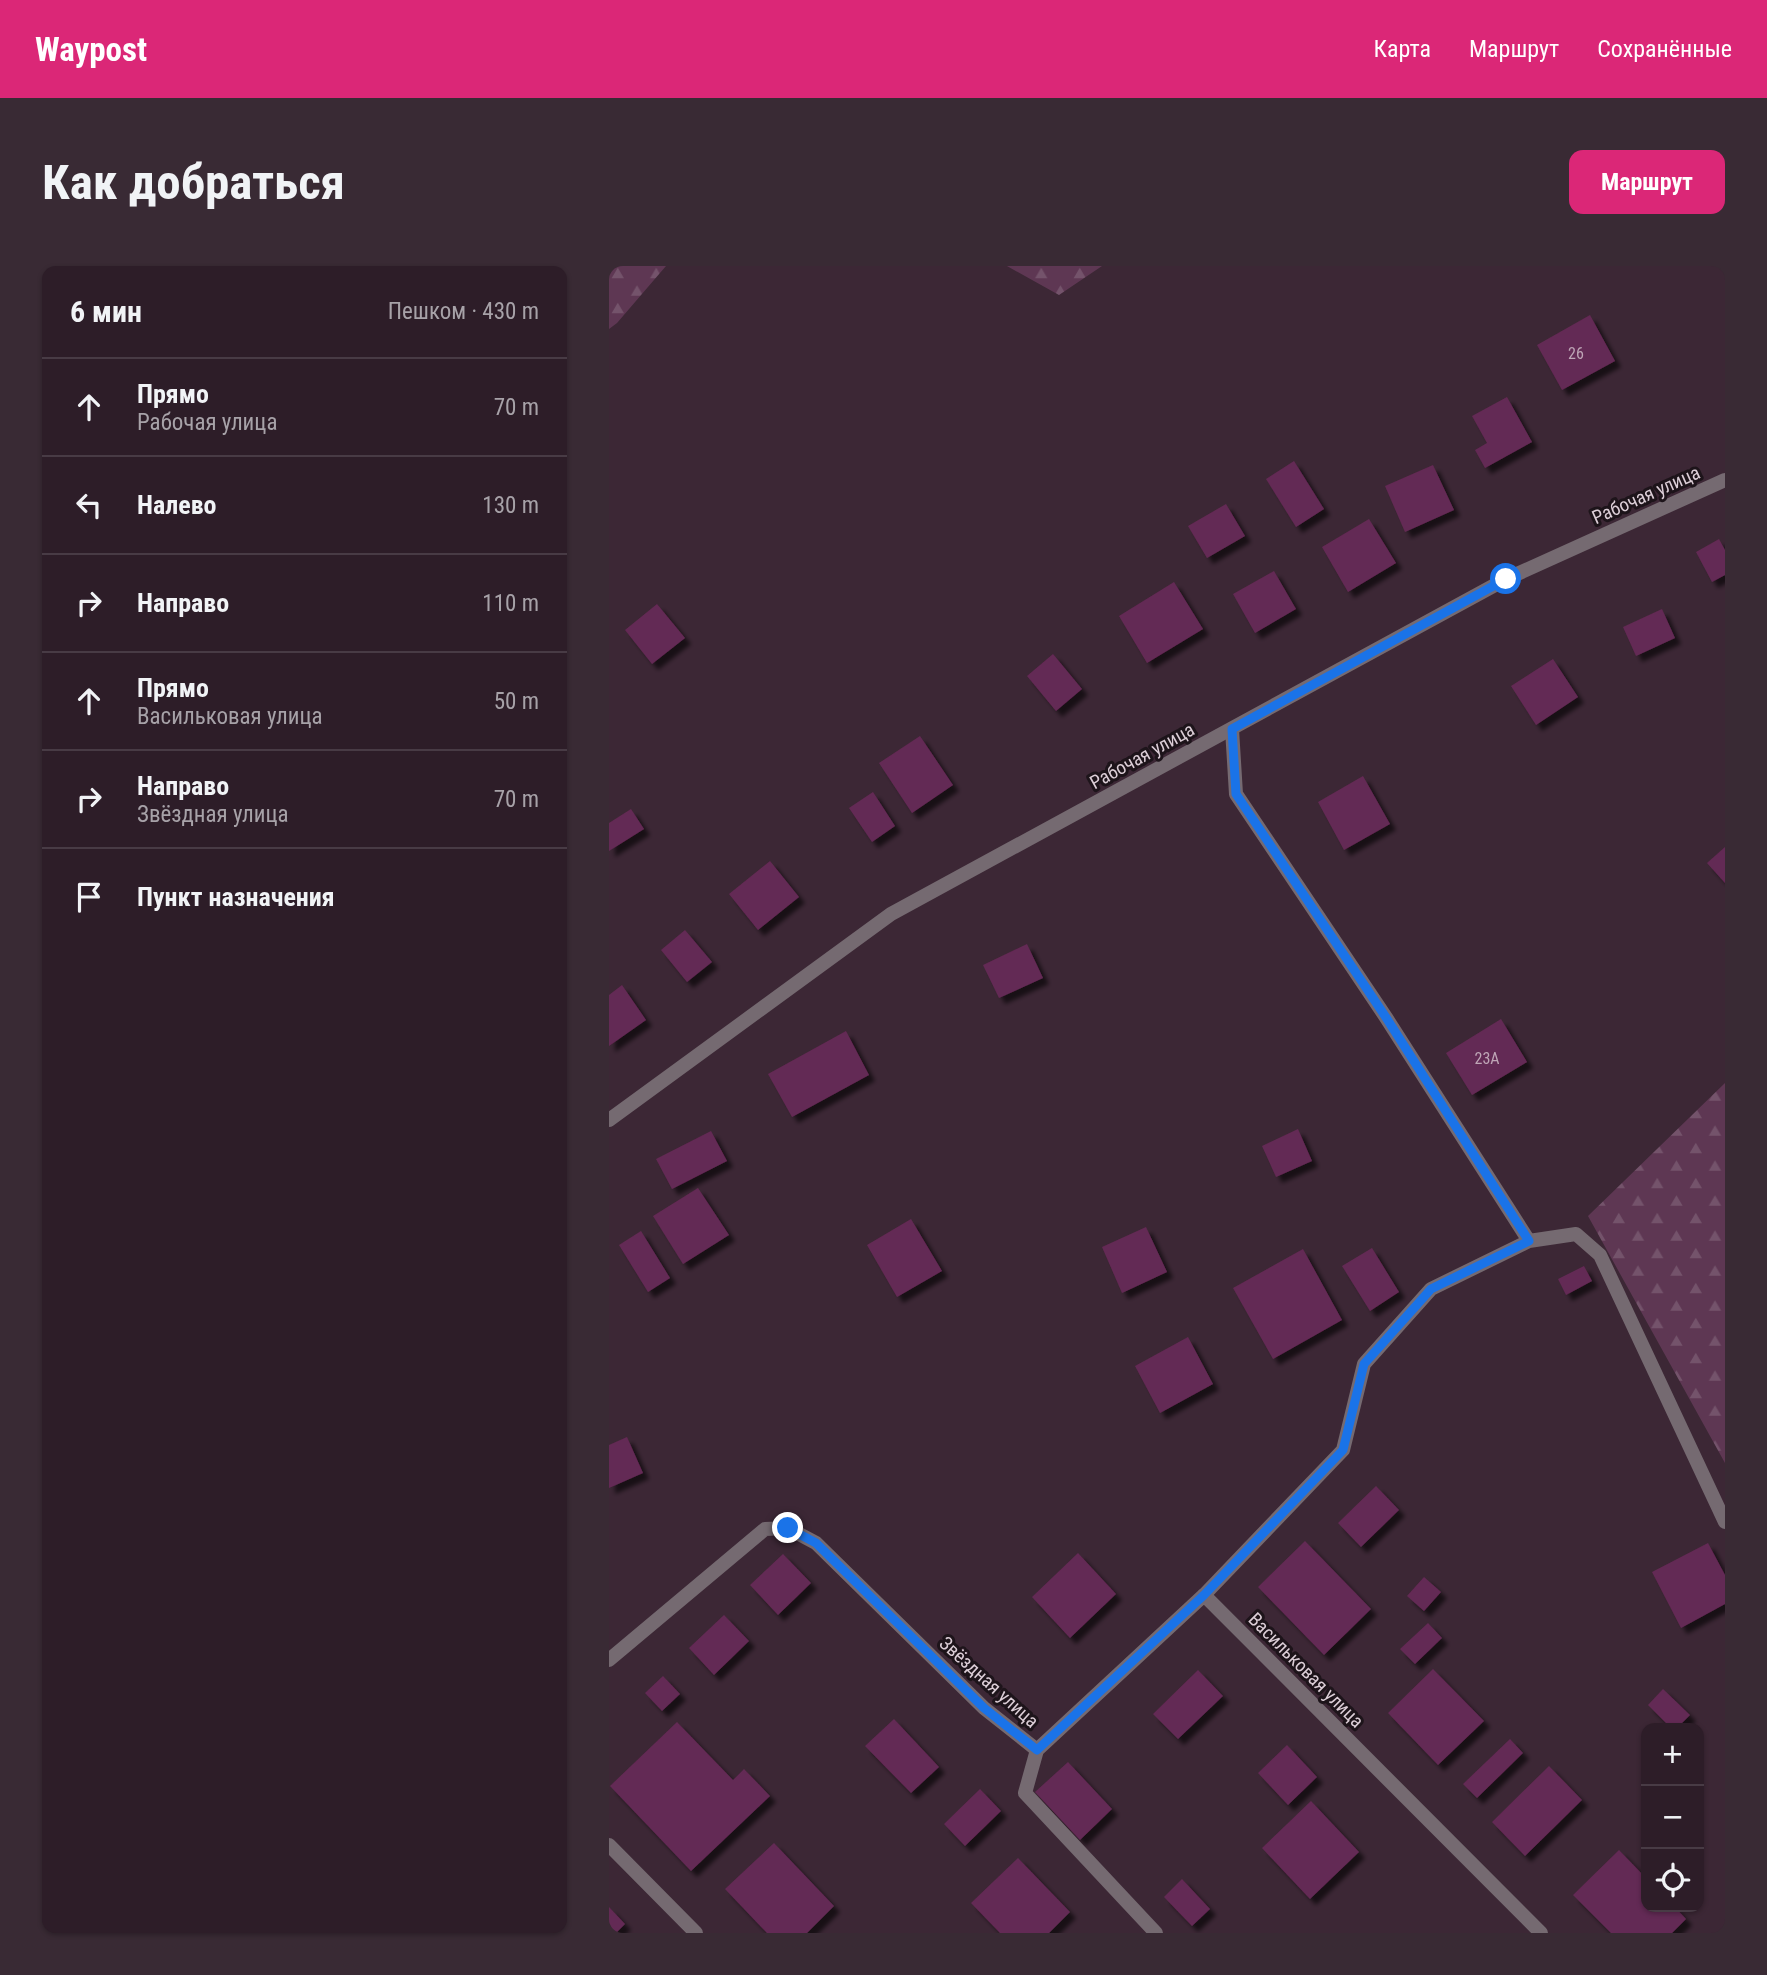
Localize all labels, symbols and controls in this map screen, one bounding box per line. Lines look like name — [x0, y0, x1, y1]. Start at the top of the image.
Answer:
text: Waypost — [35, 30, 147, 69]
text: Карта — [1374, 35, 1431, 63]
text: Маршрут — [1469, 35, 1559, 63]
text: Сохранённые — [1597, 35, 1732, 63]
button: Маршрут — [1569, 150, 1725, 214]
text: Как добраться — [42, 154, 345, 211]
text: 6 мин — [70, 294, 142, 329]
text: Пешком · 430 m — [388, 298, 539, 325]
house number: 26 — [1568, 344, 1584, 363]
text: Прямо — [137, 379, 209, 409]
icon: ahead — [70, 388, 108, 426]
text: 70 m — [494, 394, 539, 421]
text: Рабочая улица — [137, 409, 277, 436]
street label: Рабочая улица — [1588, 461, 1704, 529]
icon: left — [70, 486, 108, 524]
text: Налево — [137, 490, 217, 520]
text: 130 m — [482, 492, 539, 519]
route start — [1490, 563, 1521, 594]
icon: right — [70, 584, 108, 622]
text: Направо — [137, 588, 229, 618]
text: 110 m — [482, 590, 539, 617]
text: Прямо — [137, 673, 209, 703]
icon: ahead — [70, 682, 108, 720]
text: 50 m — [494, 688, 539, 715]
text: Васильковая улица — [137, 703, 323, 730]
street label: Рабочая улица — [1086, 718, 1198, 794]
text: Направо — [137, 771, 229, 801]
icon: right — [70, 780, 108, 818]
text: 70 m — [494, 786, 539, 813]
text: Звёздная улица — [137, 801, 289, 828]
icon: arrive — [70, 878, 108, 916]
text: Пункт назначения — [137, 882, 335, 912]
house number: 23А — [1474, 1049, 1500, 1068]
route end — [772, 1512, 803, 1543]
street label: Васильковая улица — [1244, 1608, 1368, 1732]
street label: Звёздная улица — [935, 1632, 1043, 1732]
map controls — [1641, 1723, 1704, 1912]
button: + — [1641, 1723, 1704, 1786]
button: − — [1641, 1786, 1704, 1849]
button: locate — [1641, 1849, 1704, 1912]

